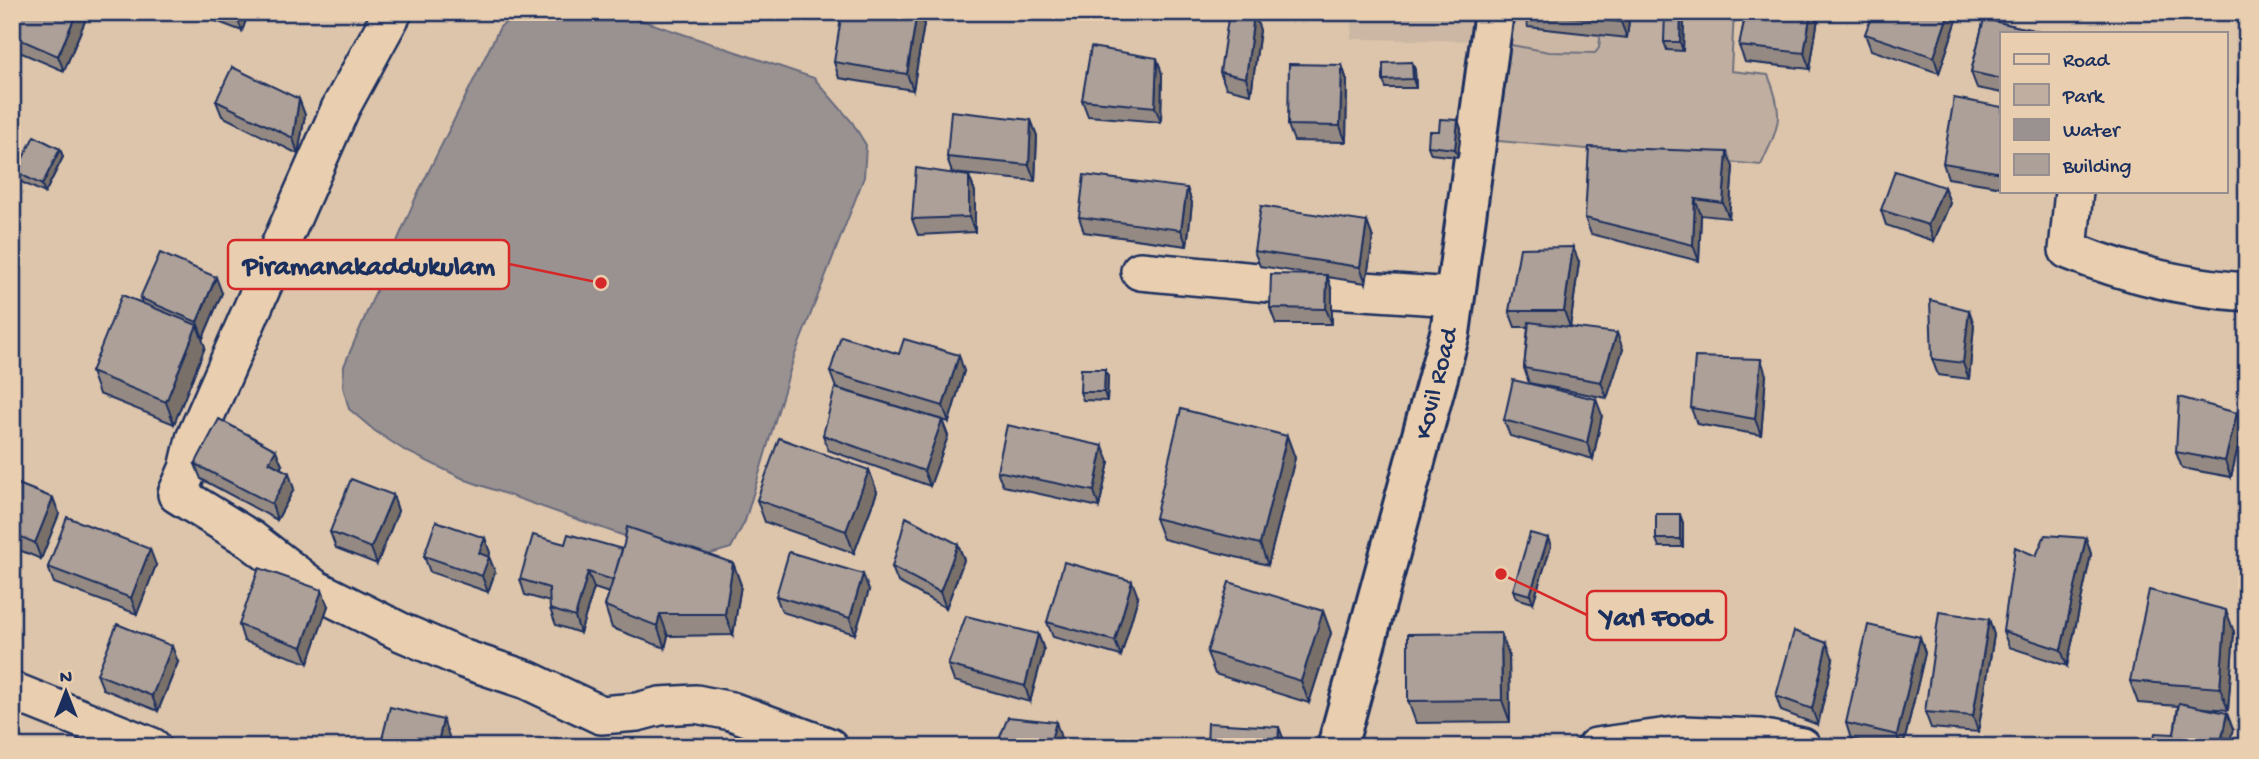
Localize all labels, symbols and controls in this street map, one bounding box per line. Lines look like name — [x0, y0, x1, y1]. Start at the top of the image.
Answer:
legend — [2000, 32, 2228, 192]
text: Road — [2063, 50, 2111, 75]
text: Park — [2062, 86, 2106, 111]
text: Water — [2063, 120, 2121, 145]
text: Building — [2062, 156, 2132, 181]
callout: Piramanakaddukulam — [228, 240, 509, 289]
text: Piramanakaddukulam — [241, 252, 495, 285]
street label: Kovil Road — [1410, 324, 1468, 443]
callout: Yarl Food — [1587, 591, 1726, 640]
text: Yarl Food — [1597, 603, 1714, 636]
north arrow — [32, 658, 102, 728]
text: N — [60, 667, 72, 690]

